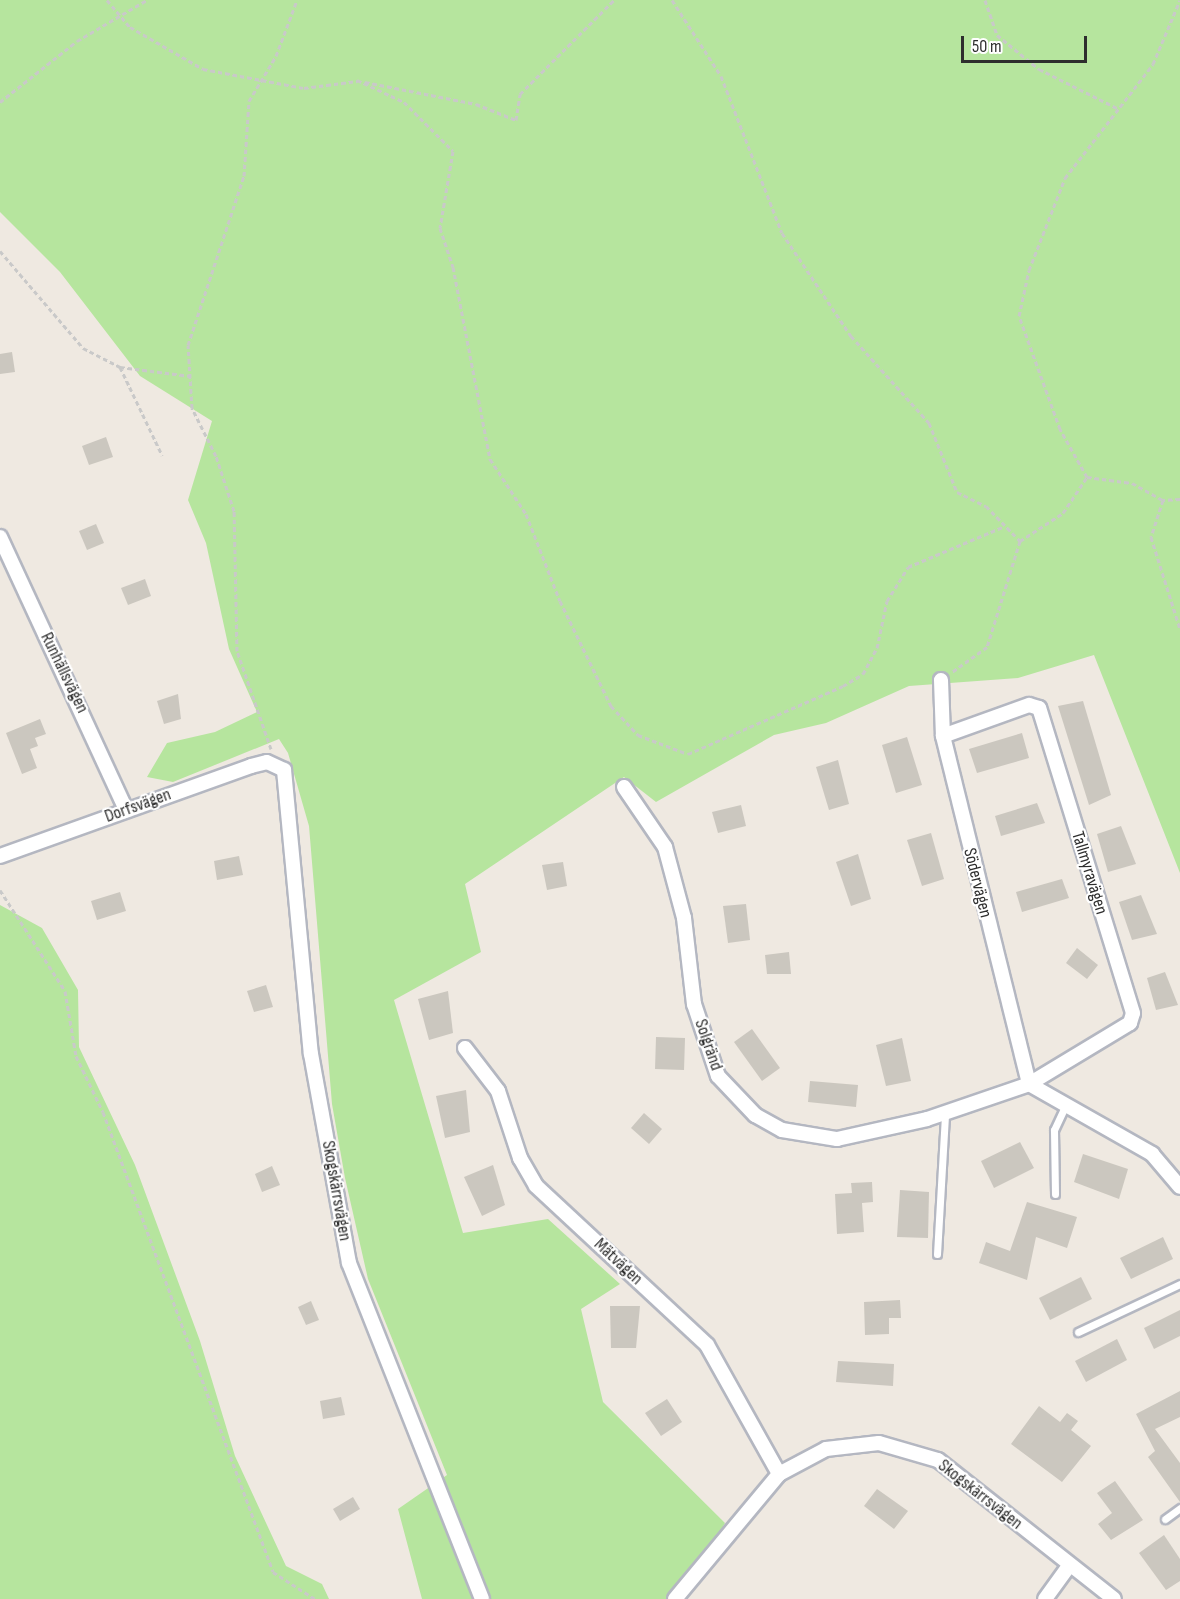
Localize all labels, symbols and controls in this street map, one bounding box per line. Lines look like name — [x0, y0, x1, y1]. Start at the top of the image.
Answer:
scale bar — [964, 24, 1090, 62]
text: 50 m — [972, 36, 1002, 57]
street label: Runhällsvägen — [35, 629, 93, 717]
street label: Dorfsvägen — [102, 784, 174, 828]
street label: Tallmyravägen — [1066, 829, 1112, 917]
street label: Södervägen — [958, 846, 996, 920]
street label: Solgränd — [689, 1017, 727, 1073]
street label: Skogskärrsvägen — [317, 1139, 355, 1243]
street label: Mätvägen — [589, 1234, 647, 1290]
street label: Skogskärrsvägen — [933, 1455, 1027, 1535]

